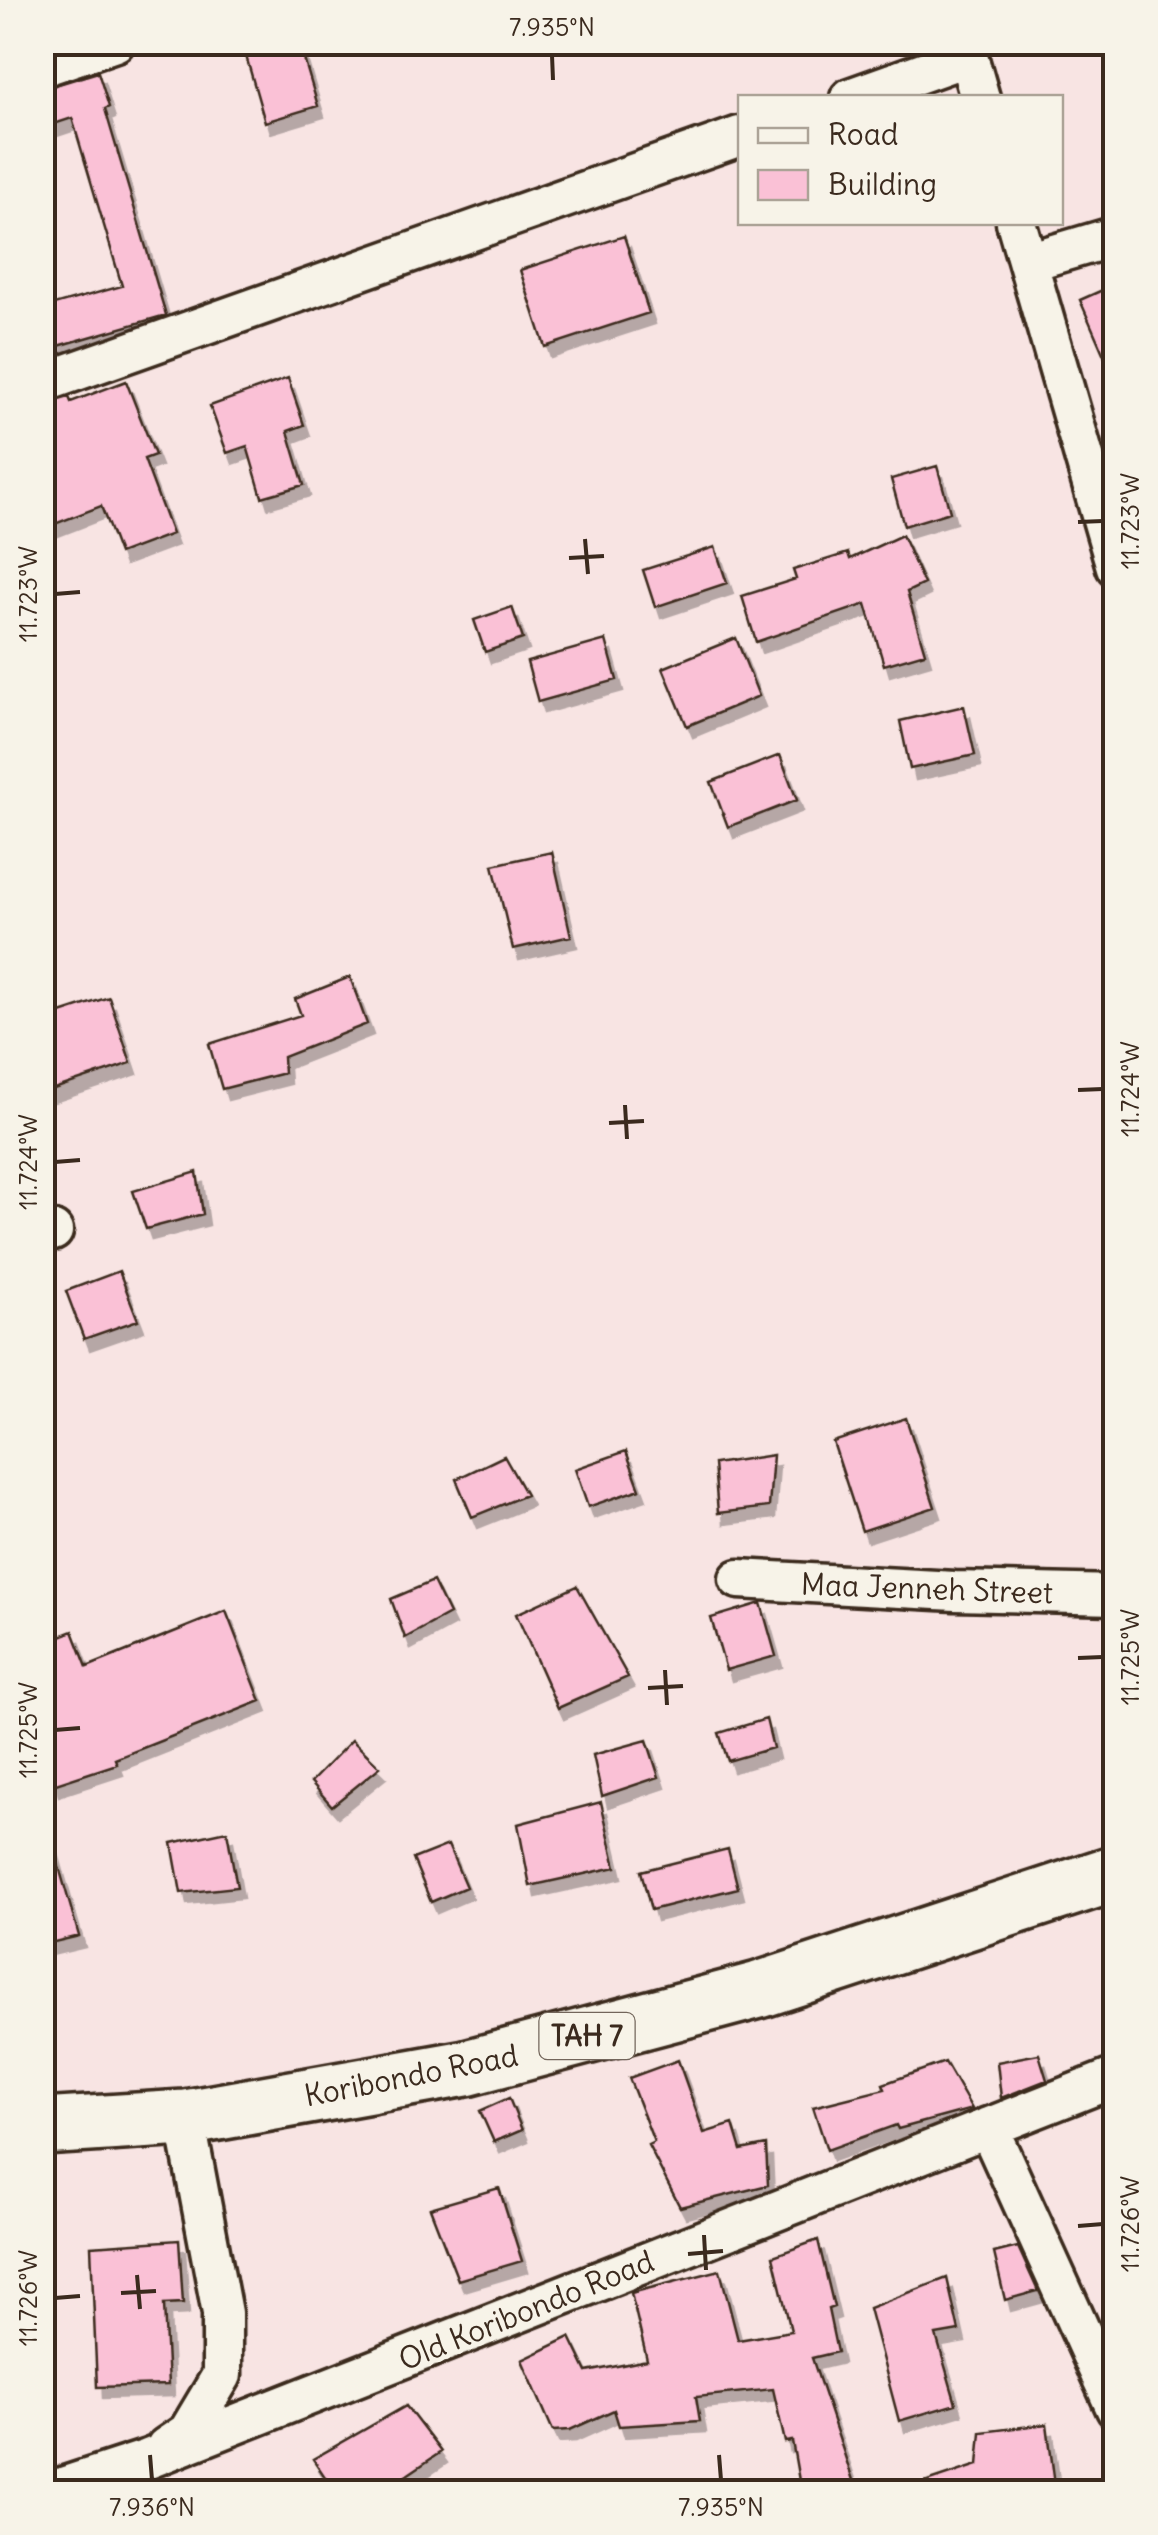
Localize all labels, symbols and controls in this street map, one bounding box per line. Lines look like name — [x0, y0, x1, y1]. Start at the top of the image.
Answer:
text: 7.935°N — [509, 11, 595, 43]
legend — [738, 95, 1063, 225]
text: Road — [828, 115, 898, 153]
text: Building — [828, 165, 937, 203]
text: 11.723°W — [1114, 473, 1146, 569]
text: 11.723°W — [12, 546, 44, 642]
text: 11.724°W — [1114, 1041, 1146, 1137]
text: 11.724°W — [12, 1114, 44, 1210]
street label: Maa Jenneh Street — [800, 1565, 1054, 1611]
text: 11.725°W — [1114, 1609, 1146, 1705]
text: 11.725°W — [12, 1682, 44, 1778]
road number: TAH 7 — [540, 2013, 634, 2059]
street label: Koribondo Road — [301, 2036, 521, 2114]
text: 11.726°W — [1114, 2176, 1146, 2272]
street label: Old Koribondo Road — [393, 2242, 659, 2378]
text: 11.726°W — [12, 2250, 44, 2346]
text: 7.936°N — [109, 2491, 195, 2523]
text: 7.935°N — [678, 2491, 764, 2523]

